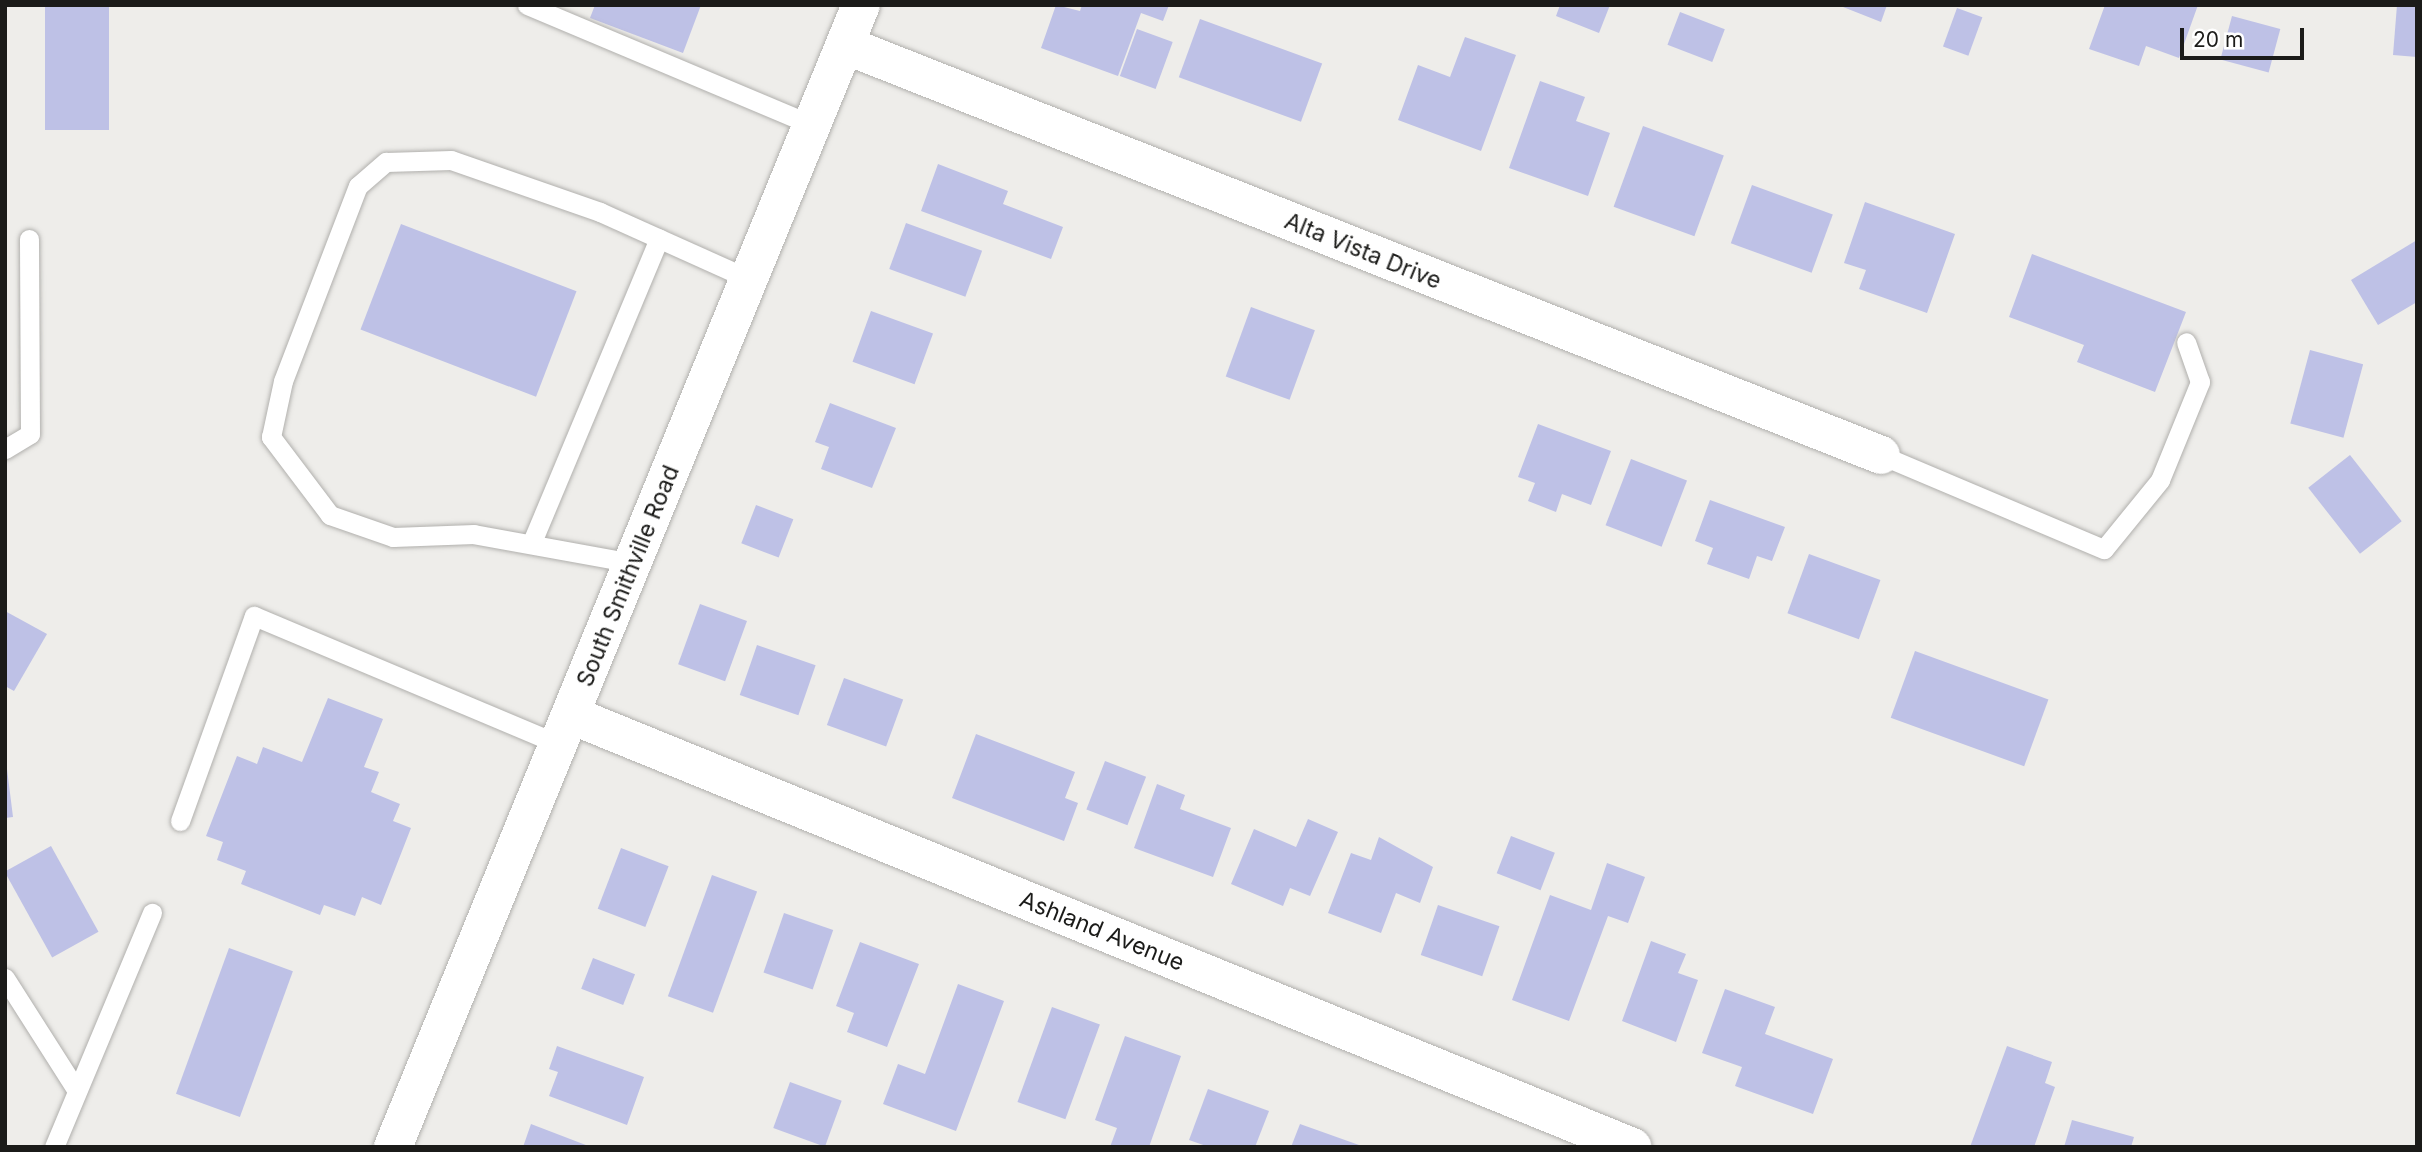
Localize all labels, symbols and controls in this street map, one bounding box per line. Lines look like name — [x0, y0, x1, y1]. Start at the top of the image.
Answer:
scale bar — [2184, 14, 2308, 58]
text: 20 m — [2193, 27, 2243, 52]
street label: Alta Vista Drive — [1281, 207, 1445, 295]
street label: South Smithville Road — [571, 461, 685, 691]
street label: Ashland Avenue — [1016, 885, 1188, 977]

